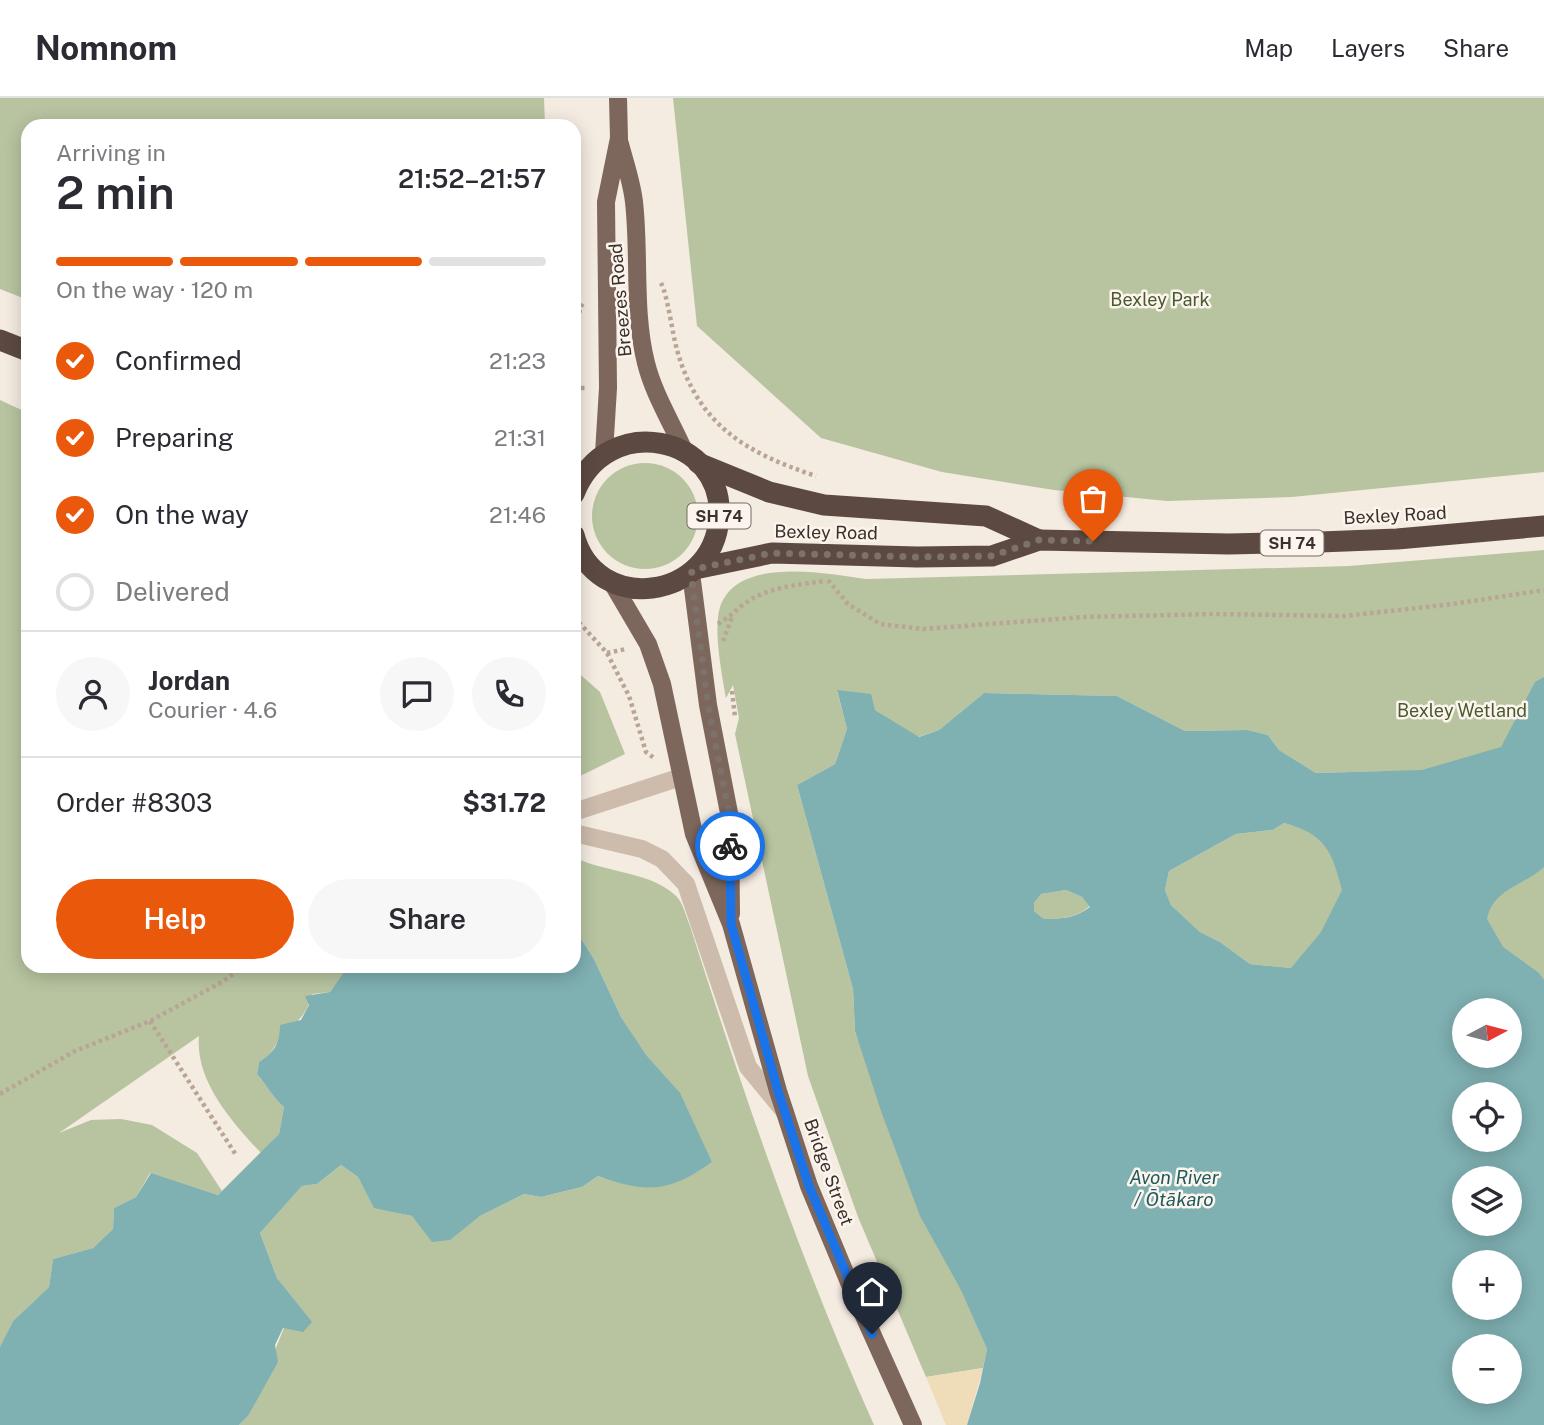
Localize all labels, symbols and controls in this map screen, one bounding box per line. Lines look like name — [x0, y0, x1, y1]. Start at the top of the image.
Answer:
text: Nomnom — [35, 29, 177, 67]
text: Map — [1244, 34, 1293, 62]
text: Layers — [1331, 34, 1405, 62]
text: Share — [1443, 34, 1509, 62]
text: Arriving in — [56, 139, 166, 166]
text: 21:52–21:57 — [398, 163, 546, 194]
text: 2 min — [56, 165, 175, 219]
street label: Breezes Road — [605, 242, 635, 358]
text: On the way · 120 m — [56, 276, 253, 303]
park label: Bexley Park — [1110, 289, 1210, 310]
icon: check — [56, 342, 94, 380]
text: Confirmed — [115, 345, 242, 376]
text: 21:23 — [489, 347, 546, 374]
icon: check — [56, 419, 94, 457]
text: Preparing — [115, 422, 234, 453]
text: 21:31 — [494, 424, 546, 451]
pin — [1063, 469, 1123, 541]
icon: bag — [1074, 480, 1112, 518]
icon: check — [56, 496, 94, 534]
text: On the way — [115, 499, 249, 530]
text: 21:46 — [489, 501, 546, 528]
street label: Bexley Road — [1343, 502, 1447, 528]
road number: SH 74 — [688, 504, 750, 528]
street label: Bexley Road — [774, 521, 878, 543]
road number: SH 74 — [1260, 530, 1324, 556]
text: Delivered — [115, 576, 230, 607]
button: person — [56, 657, 130, 731]
button: chat — [380, 657, 454, 731]
button: phone — [472, 657, 546, 731]
text: Jordan — [148, 665, 230, 696]
text: Courier · 4.6 — [148, 696, 277, 723]
park label: Bexley Wetland — [1397, 700, 1527, 721]
text: Order #8303 — [56, 787, 212, 818]
text: $31.72 — [462, 787, 546, 818]
courier — [695, 811, 765, 881]
icon: bike — [711, 827, 749, 865]
button: Help — [56, 879, 294, 959]
button: Share — [308, 879, 546, 959]
north arrow — [1452, 998, 1522, 1068]
map controls — [1452, 998, 1522, 1404]
button: locate — [1452, 1082, 1522, 1152]
street label: Bridge Street — [800, 1116, 858, 1228]
water label: Avon River / Ōtākaro — [1129, 1166, 1220, 1210]
button: layers — [1452, 1166, 1522, 1236]
button: + — [1452, 1250, 1522, 1320]
pin — [842, 1262, 902, 1334]
icon: home — [853, 1273, 891, 1311]
button: − — [1452, 1334, 1522, 1404]

